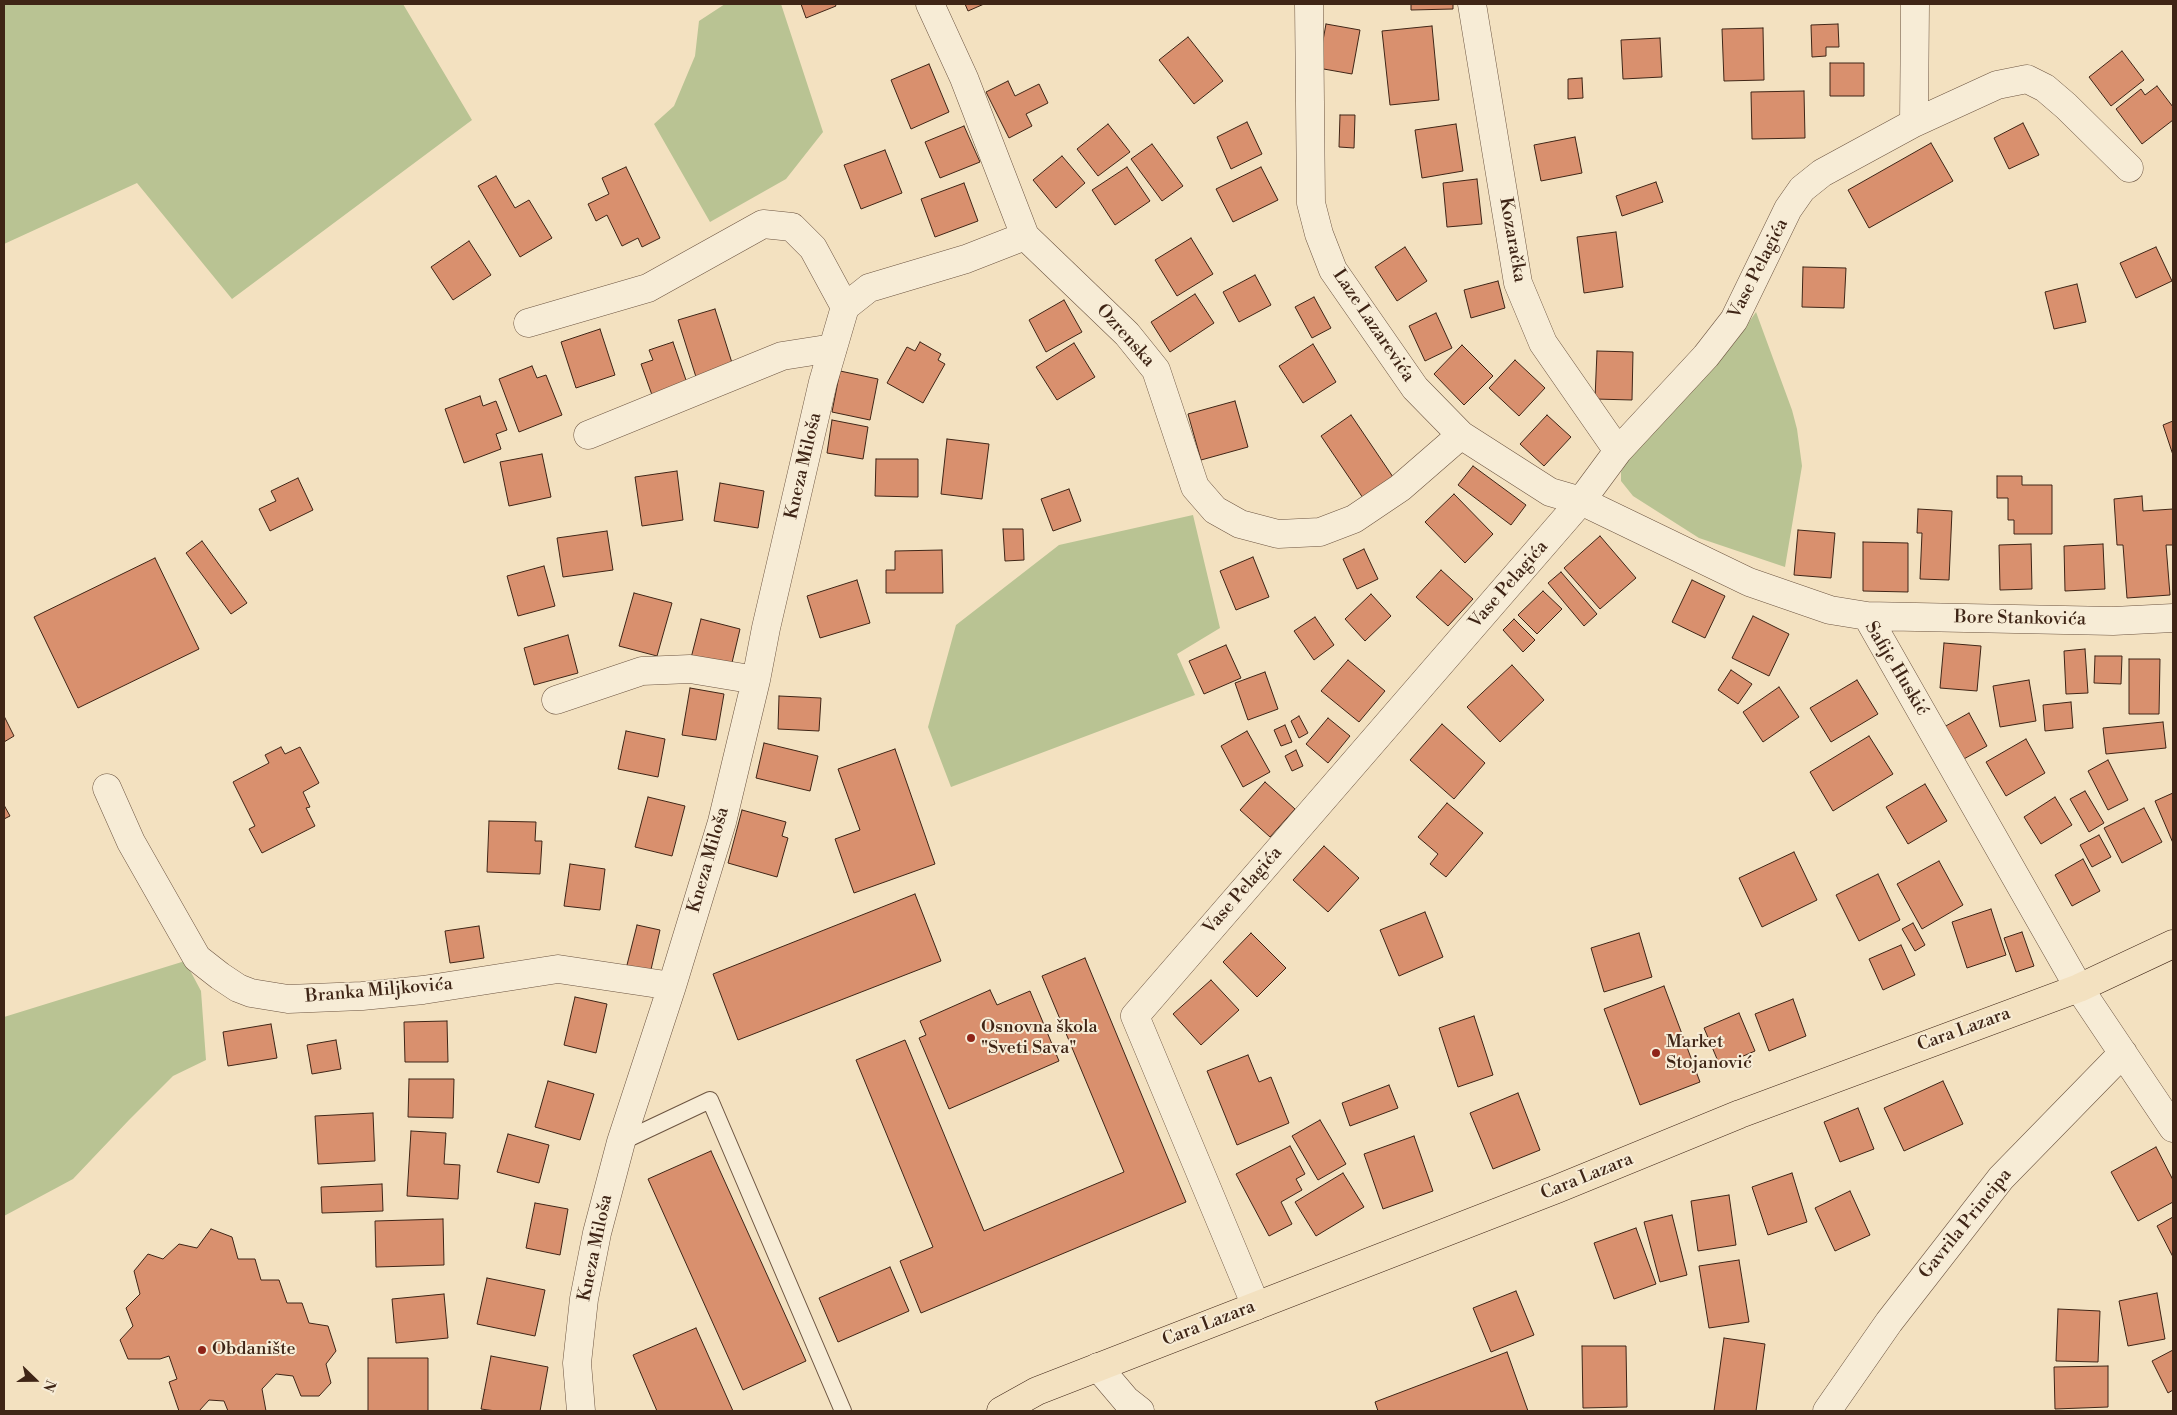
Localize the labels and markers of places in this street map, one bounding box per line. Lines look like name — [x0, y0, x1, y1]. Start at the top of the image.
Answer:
place label: Osnovna škola "Sveti Sava" — [981, 1017, 1098, 1060]
marker: Osnovna škola "Sveti Sava" — [965, 1032, 977, 1044]
place label: Market Stojanović — [1666, 1032, 1752, 1074]
marker: Market Stojanović — [1650, 1047, 1662, 1059]
place label: Obdanište — [212, 1339, 296, 1361]
marker: Obdanište — [196, 1344, 208, 1356]

